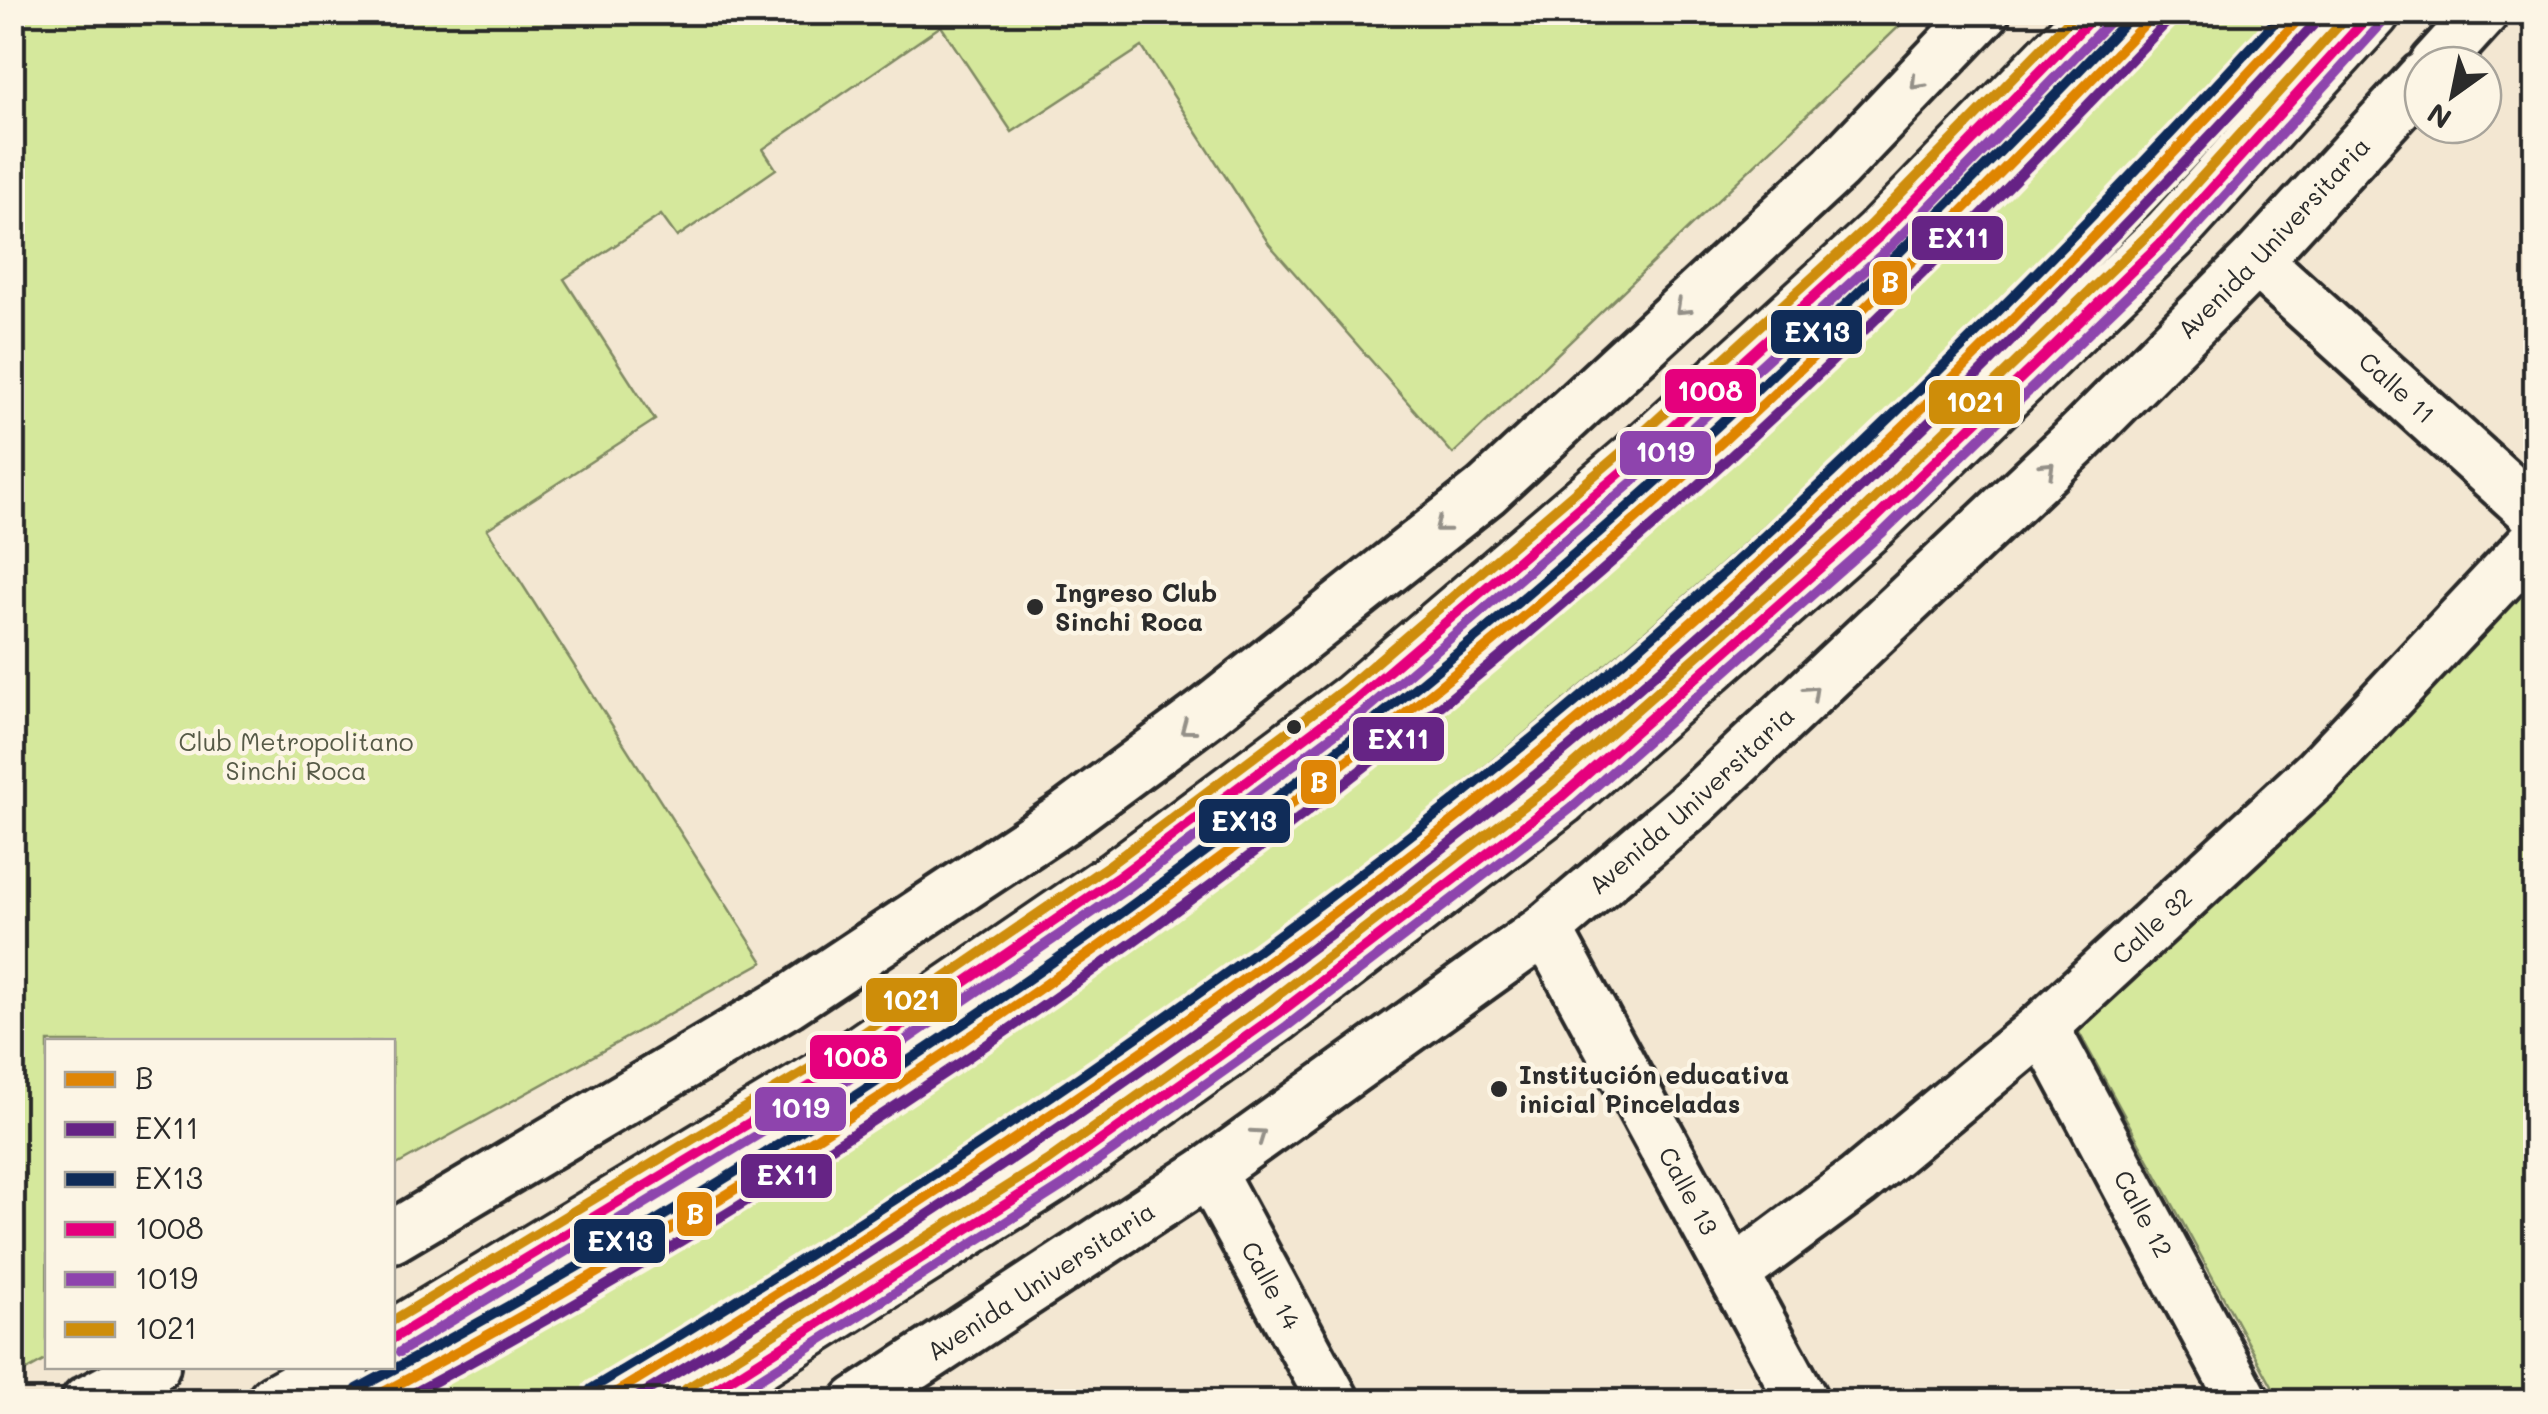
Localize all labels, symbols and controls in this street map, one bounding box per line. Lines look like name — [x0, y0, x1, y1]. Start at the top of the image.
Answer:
north arrow — [2403, 45, 2503, 145]
one-way arrow — [1911, 72, 1929, 90]
text: N — [2420, 96, 2458, 138]
street label: Avenida Universitaria — [2170, 130, 2376, 345]
line badge: EX11 — [1910, 214, 2005, 262]
text: EX11 — [1927, 219, 1989, 255]
line badge: B — [1871, 259, 1909, 307]
text: B — [1881, 263, 1899, 299]
one-way arrow — [1676, 296, 1694, 314]
line badge: EX13 — [1769, 308, 1864, 356]
text: EX13 — [1784, 313, 1850, 349]
street label: Calle 11 — [2353, 344, 2442, 430]
line badge: 1008 — [1663, 367, 1758, 415]
text: 1008 — [1677, 372, 1743, 408]
line badge: 1021 — [1927, 378, 2022, 426]
text: 1021 — [1946, 383, 2004, 419]
line badge: 1019 — [1618, 429, 1713, 477]
text: 1019 — [1635, 433, 1695, 469]
one-way arrow — [2036, 461, 2054, 479]
one-way arrow — [1435, 514, 1453, 532]
place label: Ingreso Club Sinchi Roca — [1055, 576, 1217, 637]
marker: Ingreso Club Sinchi Roca — [1024, 596, 1046, 618]
one-way arrow — [1801, 686, 1819, 704]
street label: Avenida Universitaria — [1581, 699, 1800, 901]
line badge: EX11 — [1351, 715, 1446, 763]
one-way arrow — [1180, 716, 1198, 733]
unlabelled marker — [1284, 717, 1304, 737]
text: EX11 — [1367, 720, 1429, 756]
park label: Club Metropolitano Sinchi Roca — [179, 725, 413, 786]
line badge: B — [1299, 758, 1338, 806]
text: B — [1310, 763, 1328, 799]
line badge: EX13 — [1197, 797, 1292, 845]
text: EX13 — [1211, 802, 1277, 838]
street label: Calle 32 — [2104, 880, 2198, 970]
line badge: 1021 — [864, 976, 959, 1024]
text: 1021 — [882, 981, 940, 1017]
line badge: 1008 — [808, 1033, 903, 1081]
text: 1008 — [822, 1038, 888, 1074]
legend — [45, 1039, 395, 1369]
text: B — [135, 1057, 154, 1097]
place label: Institución educativa inicial Pinceladas — [1519, 1058, 1789, 1119]
marker: Institución educativa inicial Pinceladas — [1488, 1078, 1510, 1100]
line badge: 1019 — [753, 1085, 848, 1133]
text: 1019 — [770, 1089, 830, 1125]
text: EX11 — [135, 1107, 199, 1147]
one-way arrow — [1248, 1129, 1267, 1147]
street label: Calle 13 — [1652, 1141, 1726, 1240]
line badge: EX11 — [739, 1152, 834, 1200]
text: EX11 — [756, 1156, 818, 1192]
text: EX13 — [135, 1157, 203, 1197]
street label: Calle 12 — [2108, 1164, 2180, 1263]
line badge: B — [675, 1190, 714, 1238]
street label: Avenida Universitaria — [920, 1194, 1160, 1367]
text: B — [686, 1195, 704, 1231]
text: 1008 — [135, 1207, 204, 1247]
line badge: EX13 — [572, 1217, 667, 1265]
text: EX13 — [587, 1222, 653, 1258]
street label: Calle 14 — [1235, 1235, 1309, 1335]
text: 1019 — [135, 1257, 198, 1297]
text: 1021 — [135, 1307, 197, 1347]

